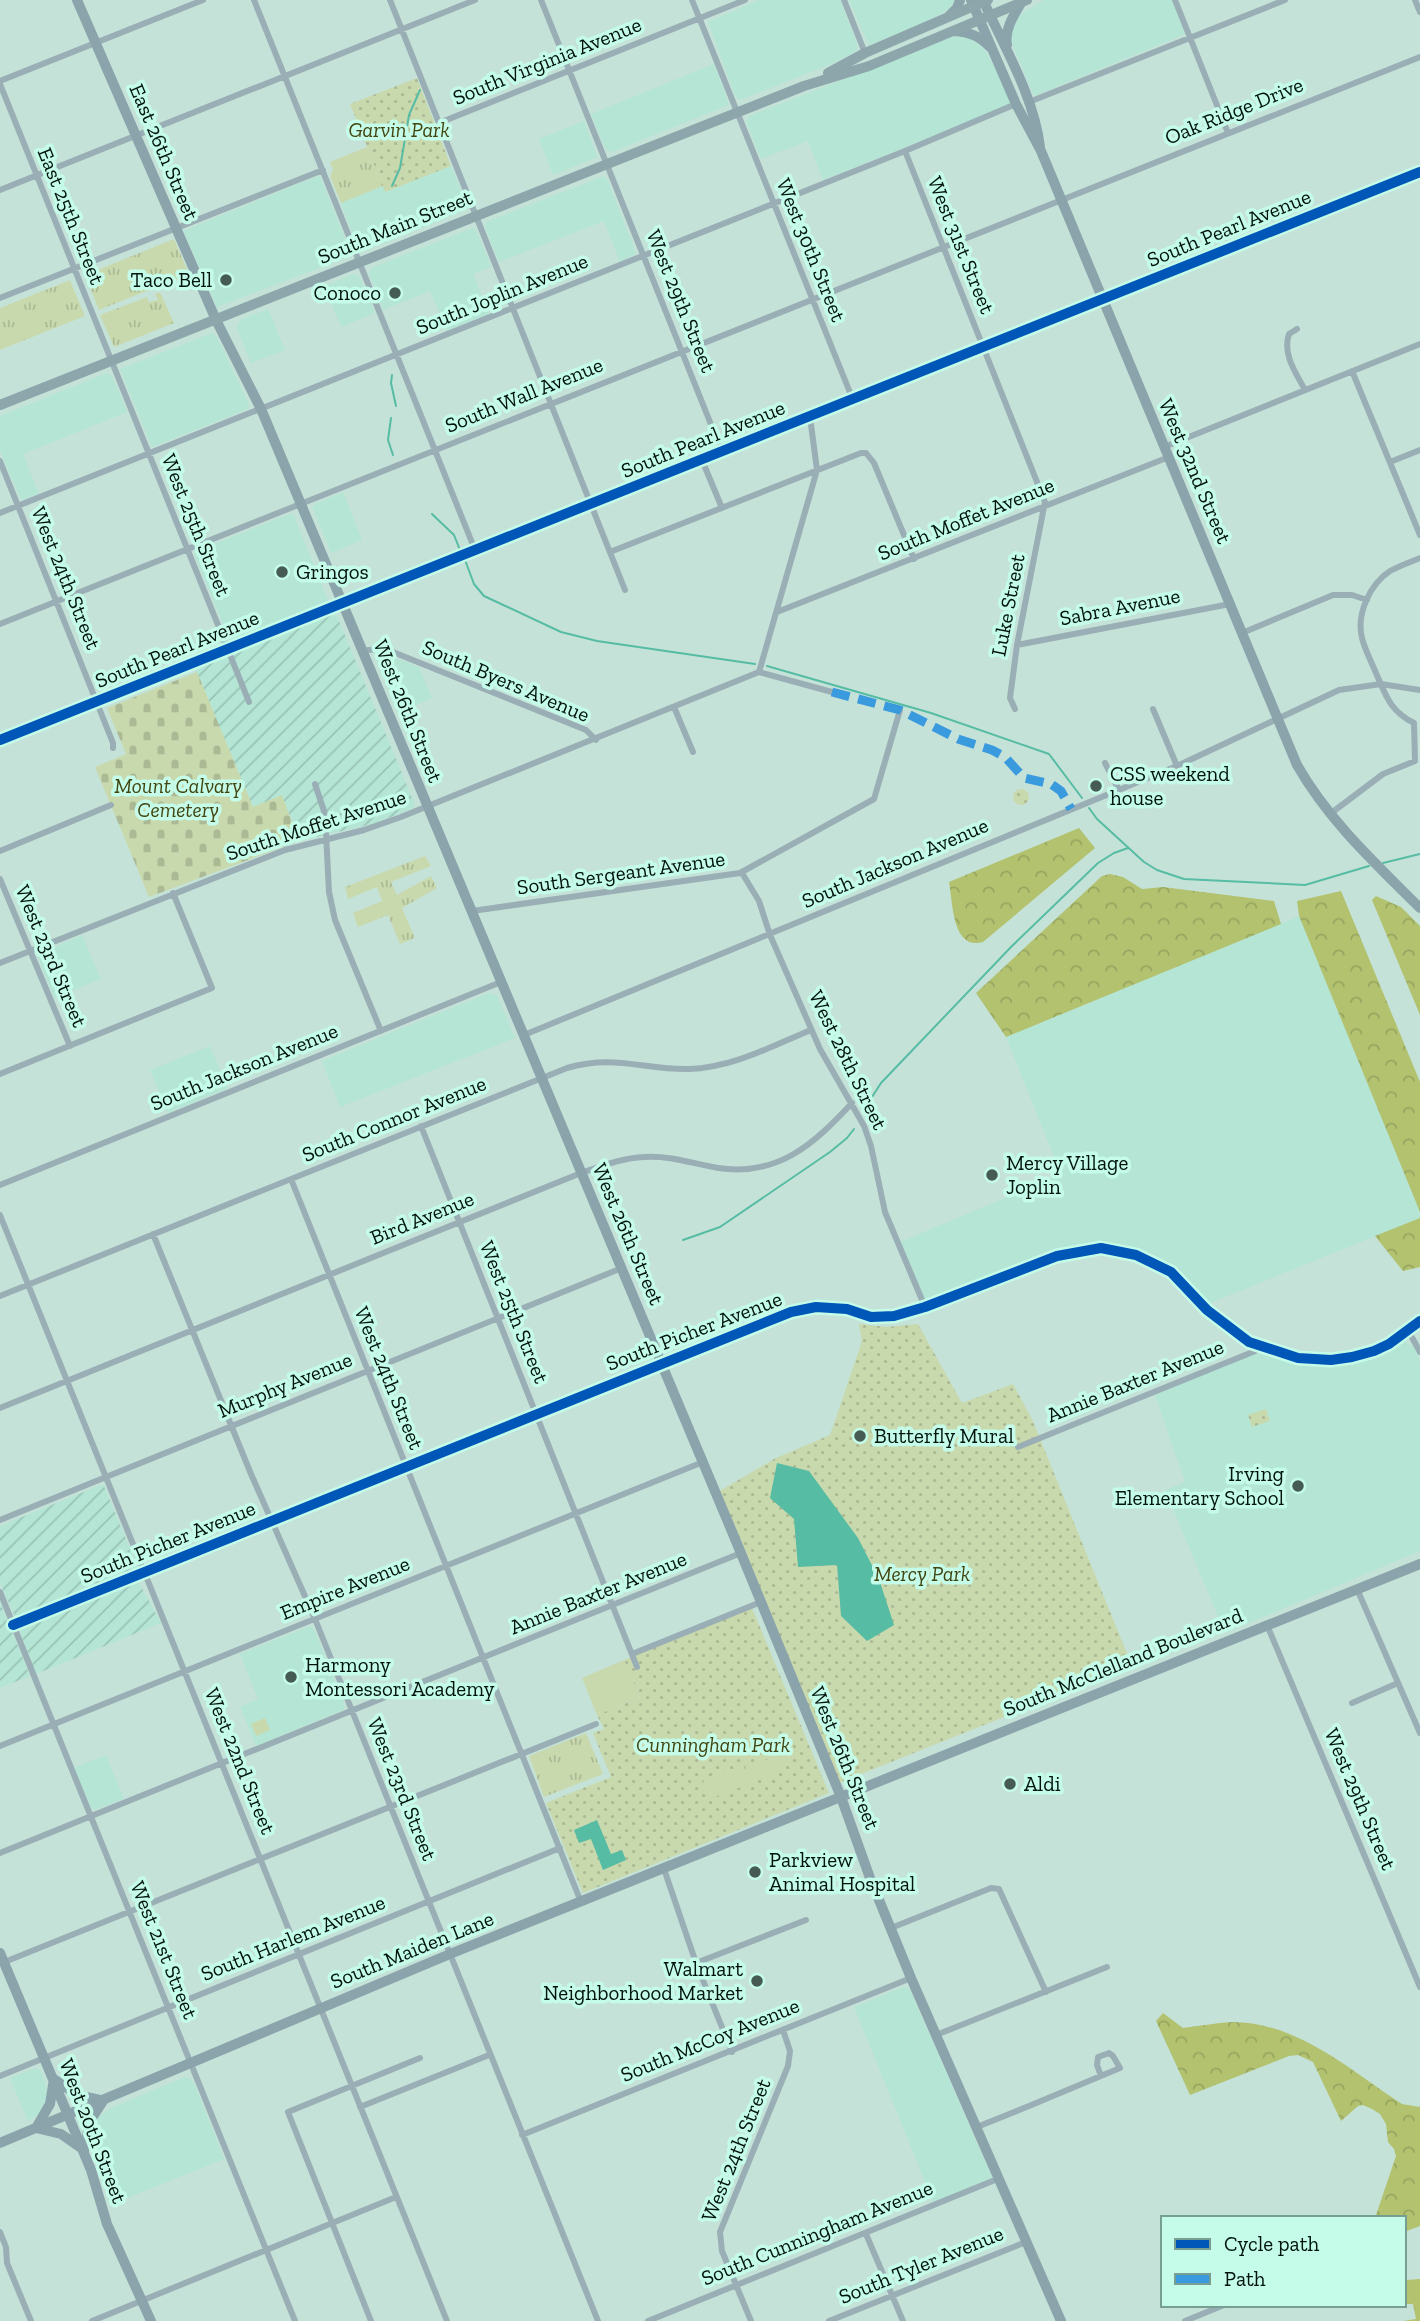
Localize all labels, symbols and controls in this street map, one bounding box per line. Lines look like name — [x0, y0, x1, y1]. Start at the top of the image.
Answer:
street label: South Virginia Avenue — [449, 11, 645, 110]
street label: Oak Ridge Drive — [1161, 71, 1307, 150]
street label: East 26th Street — [124, 80, 205, 224]
park label: Garvin Park — [348, 117, 450, 142]
street label: East 25th Street — [33, 144, 110, 288]
street label: West 31st Street — [923, 173, 1000, 317]
street label: West 30th Street — [771, 175, 852, 325]
street label: South Pearl Avenue — [1143, 183, 1314, 272]
street label: South Main Street — [314, 184, 476, 269]
street label: West 29th Street — [641, 226, 722, 376]
street label: South Joplin Avenue — [412, 248, 591, 339]
place label: Taco Bell — [130, 267, 212, 292]
marker: Taco Bell — [218, 272, 234, 288]
place label: Conoco — [313, 280, 381, 305]
marker: Conoco — [387, 285, 403, 301]
street label: South Wall Avenue — [441, 351, 606, 438]
street label: South Pearl Avenue — [617, 394, 788, 483]
street label: West 32nd Street — [1154, 395, 1237, 547]
street label: West 25th Street — [157, 450, 236, 600]
street label: South Moffet Avenue — [874, 472, 1058, 565]
street label: West 24th Street — [26, 503, 107, 653]
street label: Luke Street — [985, 551, 1030, 658]
place label: Gringos — [296, 559, 369, 584]
marker: Gringos — [274, 564, 290, 580]
street label: Sabra Avenue — [1058, 583, 1182, 630]
street label: South Pearl Avenue — [91, 604, 262, 693]
street label: South Byers Avenue — [419, 634, 594, 727]
street label: West 26th Street — [368, 636, 449, 786]
place label: CSS weekend house — [1110, 761, 1230, 810]
park label: Mount Calvary Cemetery — [114, 773, 242, 822]
marker: CSS weekend house — [1088, 778, 1104, 794]
street label: South Moffet Avenue — [223, 784, 409, 865]
street label: South Jackson Avenue — [798, 812, 992, 913]
street label: South Sergeant Avenue — [515, 846, 727, 899]
street label: West 23rd Street — [10, 881, 93, 1031]
street label: West 28th Street — [804, 986, 893, 1134]
street label: South Jackson Avenue — [146, 1017, 341, 1116]
street label: South Connor Avenue — [298, 1070, 490, 1167]
place label: Mercy Village Joplin — [1006, 1150, 1129, 1199]
street label: West 26th Street — [587, 1159, 670, 1309]
marker: Mercy Village Joplin — [984, 1167, 1000, 1183]
street label: Bird Avenue — [366, 1185, 477, 1250]
street label: West 25th Street — [475, 1237, 554, 1387]
street label: South Picher Avenue — [602, 1285, 785, 1376]
street label: West 24th Street — [349, 1303, 430, 1453]
street label: Annie Baxter Avenue — [1043, 1334, 1227, 1427]
street label: Murphy Avenue — [214, 1346, 356, 1423]
place label: Butterfly Mural — [874, 1423, 1014, 1448]
marker: Butterfly Mural — [852, 1428, 868, 1444]
place label: Irving Elementary School — [1115, 1461, 1284, 1510]
marker: Irving Elementary School — [1290, 1478, 1306, 1494]
street label: South Picher Avenue — [77, 1495, 259, 1588]
street label: Annie Baxter Avenue — [506, 1546, 690, 1639]
street label: Empire Avenue — [276, 1550, 413, 1625]
park label: Mercy Park — [874, 1561, 970, 1586]
street label: South McClelland Boulevard — [1000, 1602, 1246, 1721]
place label: Harmony Montessori Academy — [305, 1652, 495, 1701]
marker: Harmony Montessori Academy — [283, 1669, 299, 1685]
street label: West 26th Street — [805, 1683, 886, 1833]
street label: West 22nd Street — [200, 1684, 281, 1838]
street label: West 23rd Street — [362, 1714, 443, 1864]
street label: West 29th Street — [1319, 1724, 1402, 1874]
park label: Cunningham Park — [636, 1732, 790, 1757]
place label: Aldi — [1024, 1771, 1061, 1796]
marker: Aldi — [1002, 1776, 1018, 1792]
place label: Parkview Animal Hospital — [769, 1847, 916, 1896]
marker: Parkview Animal Hospital — [747, 1864, 763, 1880]
street label: West 21st Street — [125, 1877, 204, 2022]
street label: South Harlem Avenue — [197, 1889, 389, 1986]
street label: South Maiden Lane — [327, 1905, 497, 1994]
place label: Walmart Neighborhood Market — [543, 1956, 743, 2005]
marker: Walmart Neighborhood Market — [749, 1973, 765, 1989]
street label: South McCoy Avenue — [617, 1992, 803, 2087]
street label: West 20th Street — [54, 2055, 133, 2207]
street label: West 24th Street — [696, 2075, 776, 2225]
street label: South Cunningham Avenue — [697, 2175, 936, 2290]
legend — [1161, 2216, 1406, 2307]
street label: South Tyler Avenue — [835, 2220, 1007, 2309]
text: Cycle path — [1224, 2231, 1319, 2256]
text: Path — [1224, 2266, 1266, 2291]

